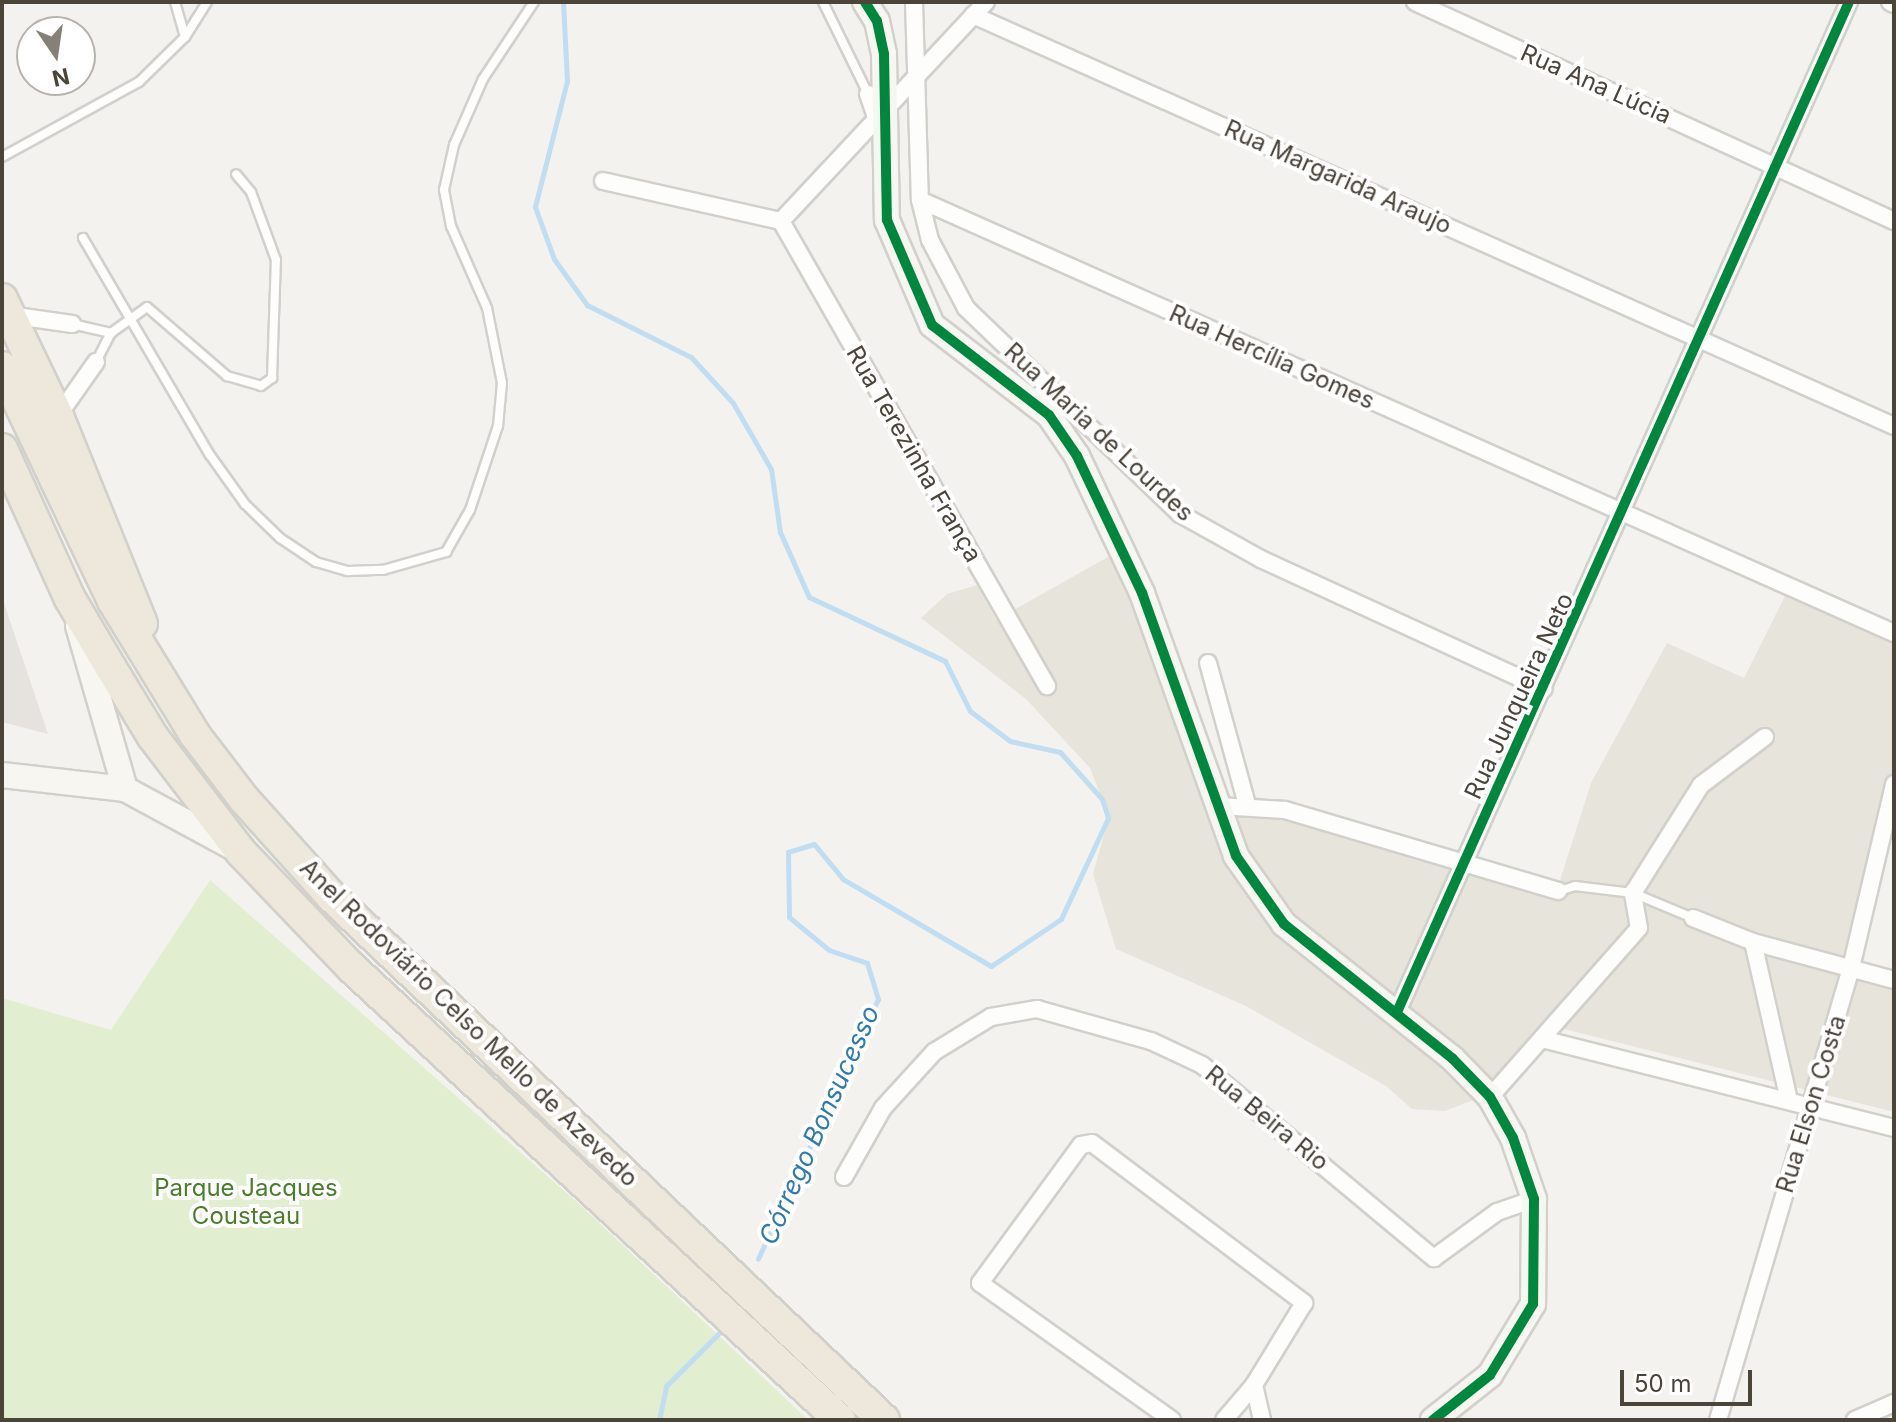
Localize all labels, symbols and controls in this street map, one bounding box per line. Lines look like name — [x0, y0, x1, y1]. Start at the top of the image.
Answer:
north arrow — [16, 16, 96, 96]
street label: Rua Ana Lúcia — [1516, 38, 1676, 130]
text: N — [50, 63, 72, 92]
street label: Rua Margarida Araujo — [1220, 114, 1456, 240]
street label: Rua Hercília Gomes — [1165, 299, 1379, 415]
street label: Rua Maria de Lourdes — [998, 337, 1200, 527]
street label: Rua Terezinha França — [840, 341, 988, 567]
street label: Rua Junqueira Neto — [1459, 588, 1579, 804]
street label: Anel Rodoviário Celso Mello de Azevedo — [294, 853, 644, 1193]
water label: Córrego Bonsucesso — [752, 1001, 886, 1249]
street label: Rua Elson Costa — [1770, 1012, 1852, 1196]
street label: Rua Beira Rio — [1200, 1060, 1334, 1176]
park label: Parque Jacques Cousteau — [154, 1174, 338, 1230]
scale bar — [1624, 1354, 1756, 1404]
text: 50 m — [1634, 1369, 1692, 1398]

